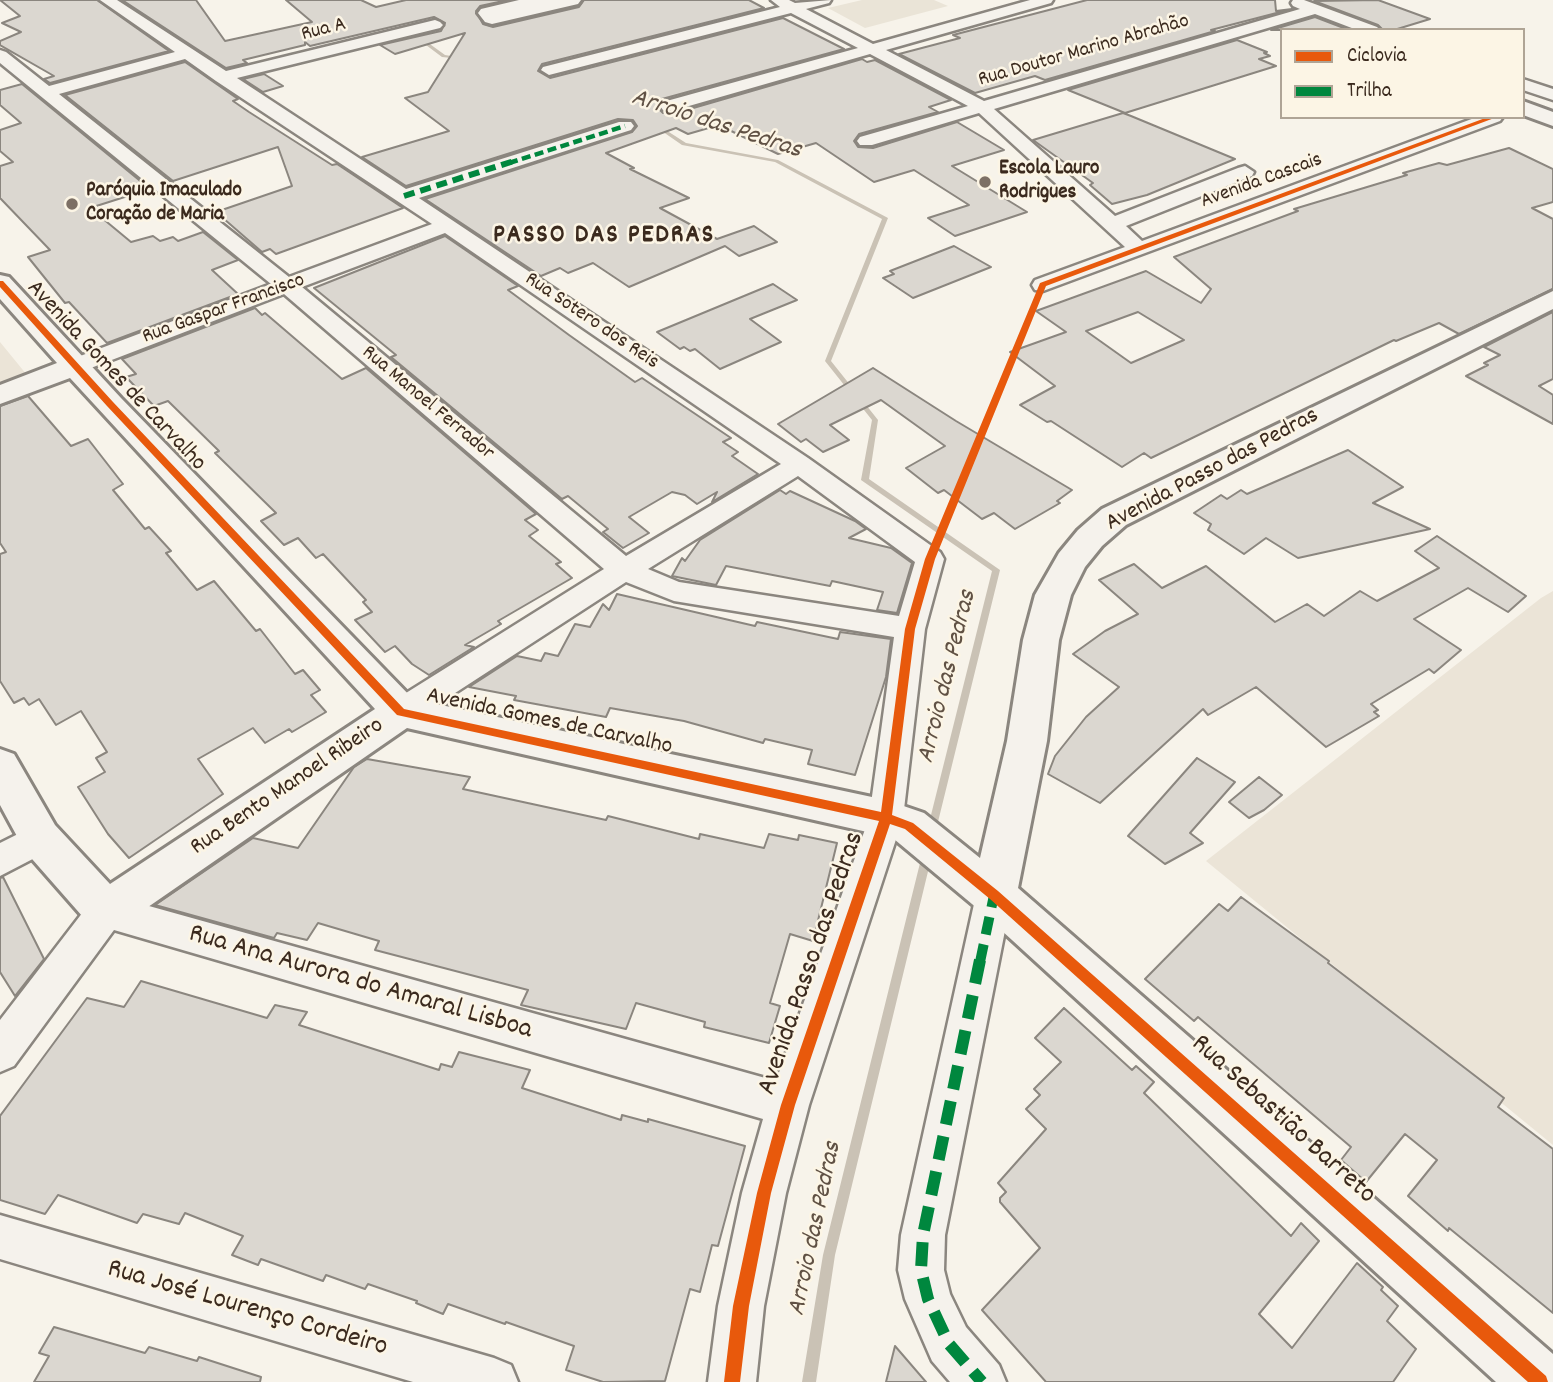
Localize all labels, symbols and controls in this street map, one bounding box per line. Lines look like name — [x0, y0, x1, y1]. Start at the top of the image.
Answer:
street label: Rua Doutor Marino Abrahão — [976, 10, 1192, 94]
street label: Rua A — [299, 13, 349, 49]
legend — [1280, 28, 1525, 119]
text: Ciclovia — [1347, 42, 1406, 72]
text: Trilha — [1347, 77, 1392, 107]
water label: Arroio das Pedras — [627, 84, 805, 168]
street label: Avenida Cascais — [1198, 148, 1326, 216]
place label: Escola Lauro Rodrigues — [999, 157, 1099, 207]
marker: Escola Lauro Rodrigues — [977, 174, 993, 190]
place label: Paróquia Imaculado Coração de Maria — [86, 179, 242, 229]
marker: Paróquia Imaculado Coração de Maria — [64, 196, 80, 212]
district label: PASSO DAS PEDRAS — [495, 221, 713, 253]
street label: Rua Sotero dos Reis — [519, 268, 663, 376]
street label: Rua Gaspar Francisco — [139, 269, 309, 351]
street label: Avenida Gomes de Carvalho — [19, 276, 211, 478]
street label: Rua Manoel Ferrador — [356, 341, 498, 467]
street label: Avenida Passo das Pedras — [1102, 403, 1324, 539]
water label: Arroio das Pedras — [912, 587, 986, 767]
street label: Avenida Gomes de Carvalho — [423, 683, 675, 763]
street label: Rua Bento Manoel Ribeiro — [186, 713, 390, 863]
street label: Avenida Passo das Pedras — [752, 828, 874, 1100]
street label: Rua Ana Aurora do Amaral Lisboa — [185, 919, 535, 1049]
street label: Rua Sebastião Barreto — [1182, 1029, 1382, 1213]
water label: Arroio das Pedras — [783, 1139, 851, 1319]
street label: Rua José Lourenço Cordeiro — [103, 1254, 391, 1366]

